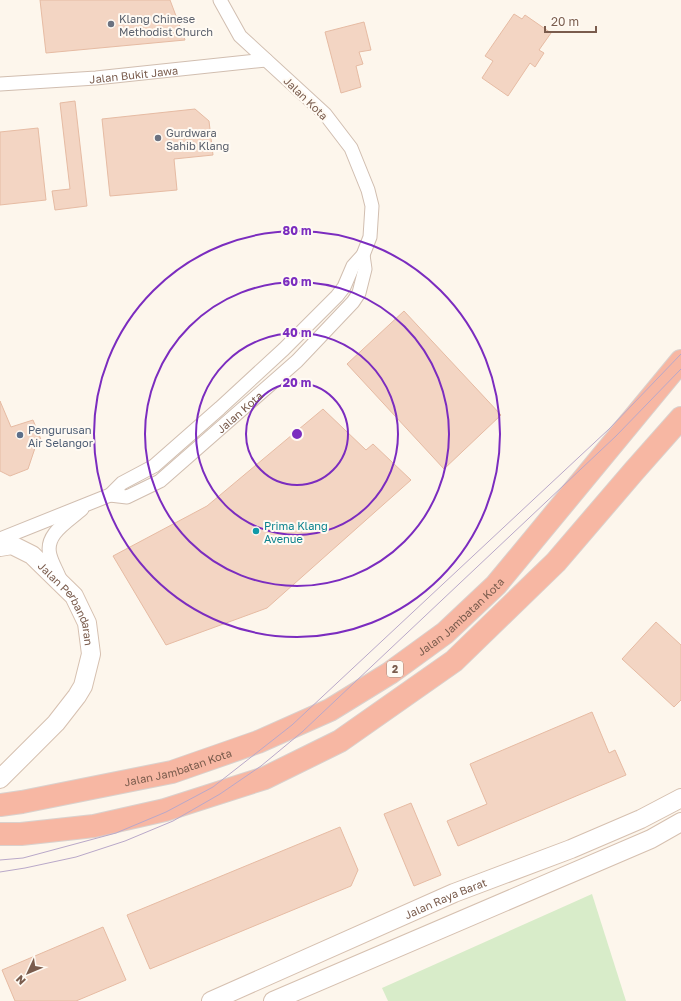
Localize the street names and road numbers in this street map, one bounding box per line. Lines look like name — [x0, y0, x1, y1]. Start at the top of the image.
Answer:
street label: Jalan Bukit Jawa — [89, 63, 179, 85]
street label: Jalan Kota — [281, 74, 331, 122]
street label: Jalan Kota — [214, 388, 265, 435]
street label: Jalan Perbandaran — [36, 559, 96, 646]
street label: Jalan Jambatan Kota — [414, 575, 506, 658]
road number: 2 — [387, 661, 403, 677]
street label: Jalan Jambatan Kota — [123, 745, 233, 788]
street label: Jalan Raya Barat — [402, 875, 488, 921]

